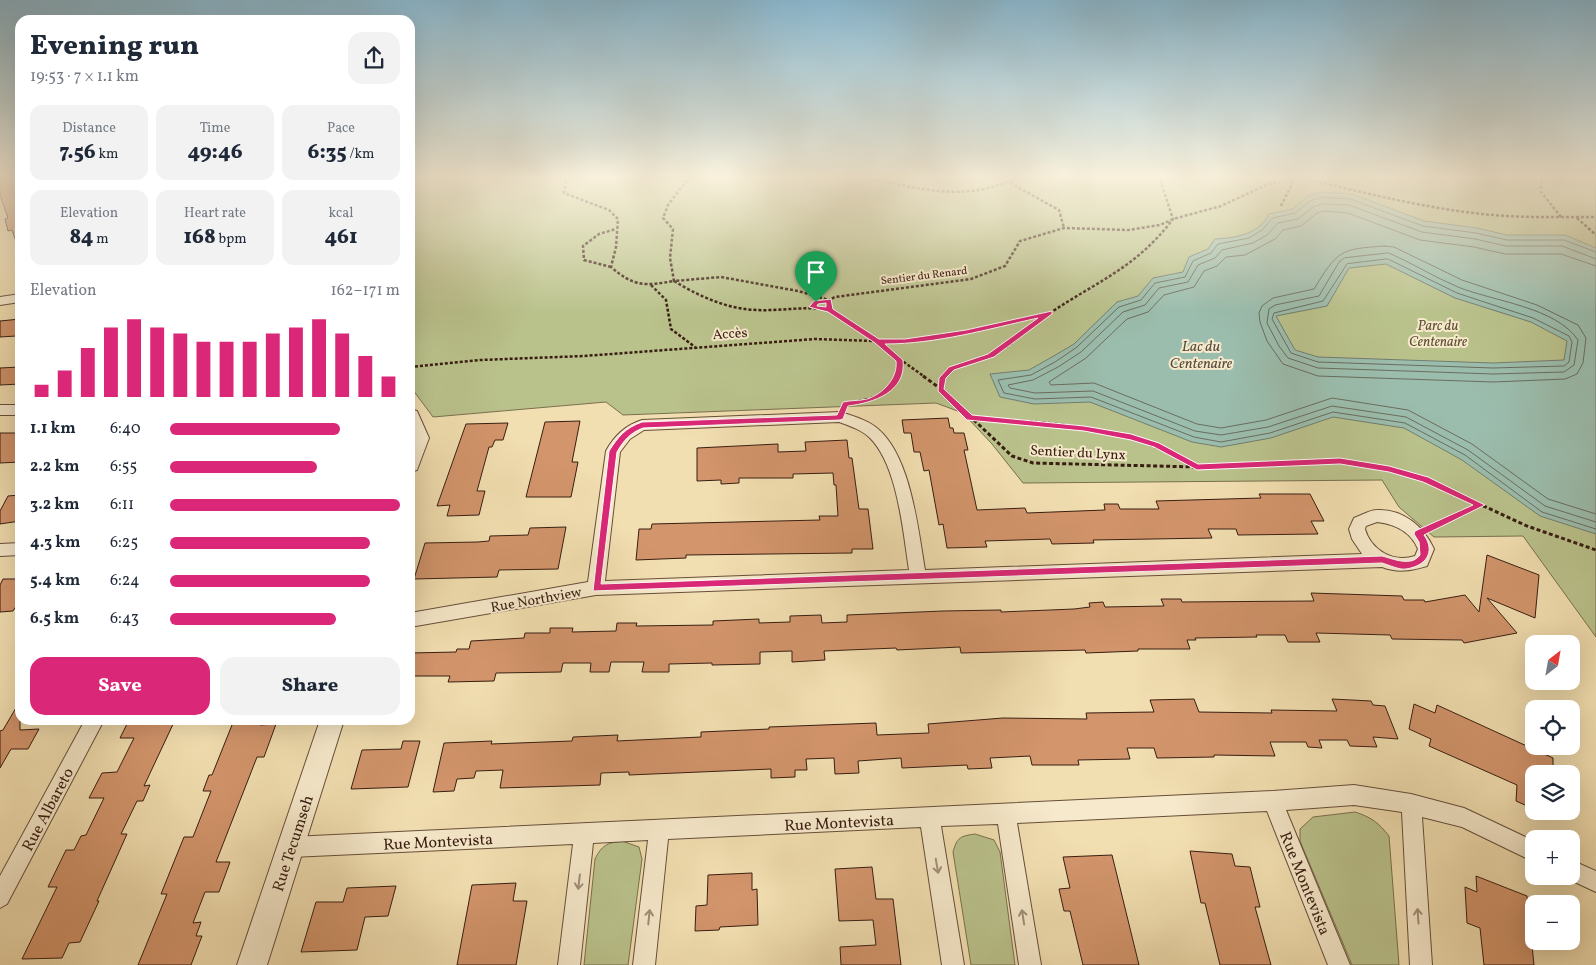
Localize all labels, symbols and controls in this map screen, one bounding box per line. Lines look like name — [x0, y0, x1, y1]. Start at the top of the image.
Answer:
text: Evening run — [30, 27, 199, 66]
button: share — [348, 32, 400, 84]
text: 19:53 · 7 × 1.1 km — [30, 66, 139, 88]
text: Distance — [62, 119, 116, 138]
text: Time — [200, 119, 230, 138]
text: Pace — [327, 119, 355, 138]
text: 7.56 — [60, 138, 96, 167]
text: 49:46 — [187, 138, 243, 167]
text: 6:35 — [307, 138, 347, 167]
text: km — [96, 145, 119, 164]
text: /km — [347, 145, 375, 164]
text: Elevation — [60, 204, 118, 223]
text: Heart rate — [184, 204, 246, 223]
text: kcal — [329, 204, 353, 223]
text: 84 — [69, 223, 93, 252]
text: 168 — [183, 223, 216, 252]
text: 461 — [324, 223, 358, 252]
text: m — [93, 230, 109, 249]
text: bpm — [216, 230, 247, 249]
pin — [795, 251, 837, 302]
icon: arrive — [802, 258, 830, 286]
street label: Sentier du Renard — [880, 264, 968, 289]
text: Elevation — [30, 280, 97, 302]
text: 162–171 m — [331, 280, 400, 302]
park label: Parc du Centenaire — [1409, 317, 1467, 352]
street label: Accès — [712, 324, 748, 345]
water label: Lac du Centenaire — [1170, 337, 1233, 375]
text: 1.1 km — [30, 418, 76, 440]
text: 6:40 — [110, 418, 141, 440]
street label: Sentier du Lynx — [1030, 442, 1126, 465]
text: 2.2 km — [30, 456, 80, 478]
text: 6:55 — [110, 456, 137, 478]
text: 3.2 km — [30, 494, 79, 516]
text: 6:11 — [110, 494, 134, 516]
text: 4.3 km — [30, 532, 80, 554]
text: 6:25 — [110, 532, 138, 554]
text: 5.4 km — [30, 570, 80, 592]
text: 6:24 — [110, 570, 140, 592]
street label: Rue Northview — [489, 583, 583, 618]
text: 6.5 km — [30, 608, 79, 630]
text: 6:43 — [110, 608, 139, 630]
north arrow — [1525, 635, 1580, 690]
map controls — [1525, 635, 1580, 950]
button: Save — [30, 657, 210, 715]
button: Share — [220, 657, 400, 715]
button: locate — [1525, 700, 1580, 755]
street label: Rue Albareto — [18, 764, 80, 856]
button: layers — [1525, 765, 1580, 820]
street label: Rue Tecumseh — [268, 792, 320, 895]
street label: Rue Montevista — [784, 810, 895, 838]
street label: Rue Montevista — [383, 829, 494, 857]
street label: Rue Montevista — [1273, 829, 1335, 939]
button: + — [1525, 830, 1580, 885]
one-way arrow — [932, 857, 942, 873]
one-way arrow — [574, 874, 584, 890]
button: − — [1525, 895, 1580, 950]
one-way arrow — [644, 909, 654, 925]
one-way arrow — [1017, 909, 1027, 925]
one-way arrow — [1414, 909, 1423, 925]

